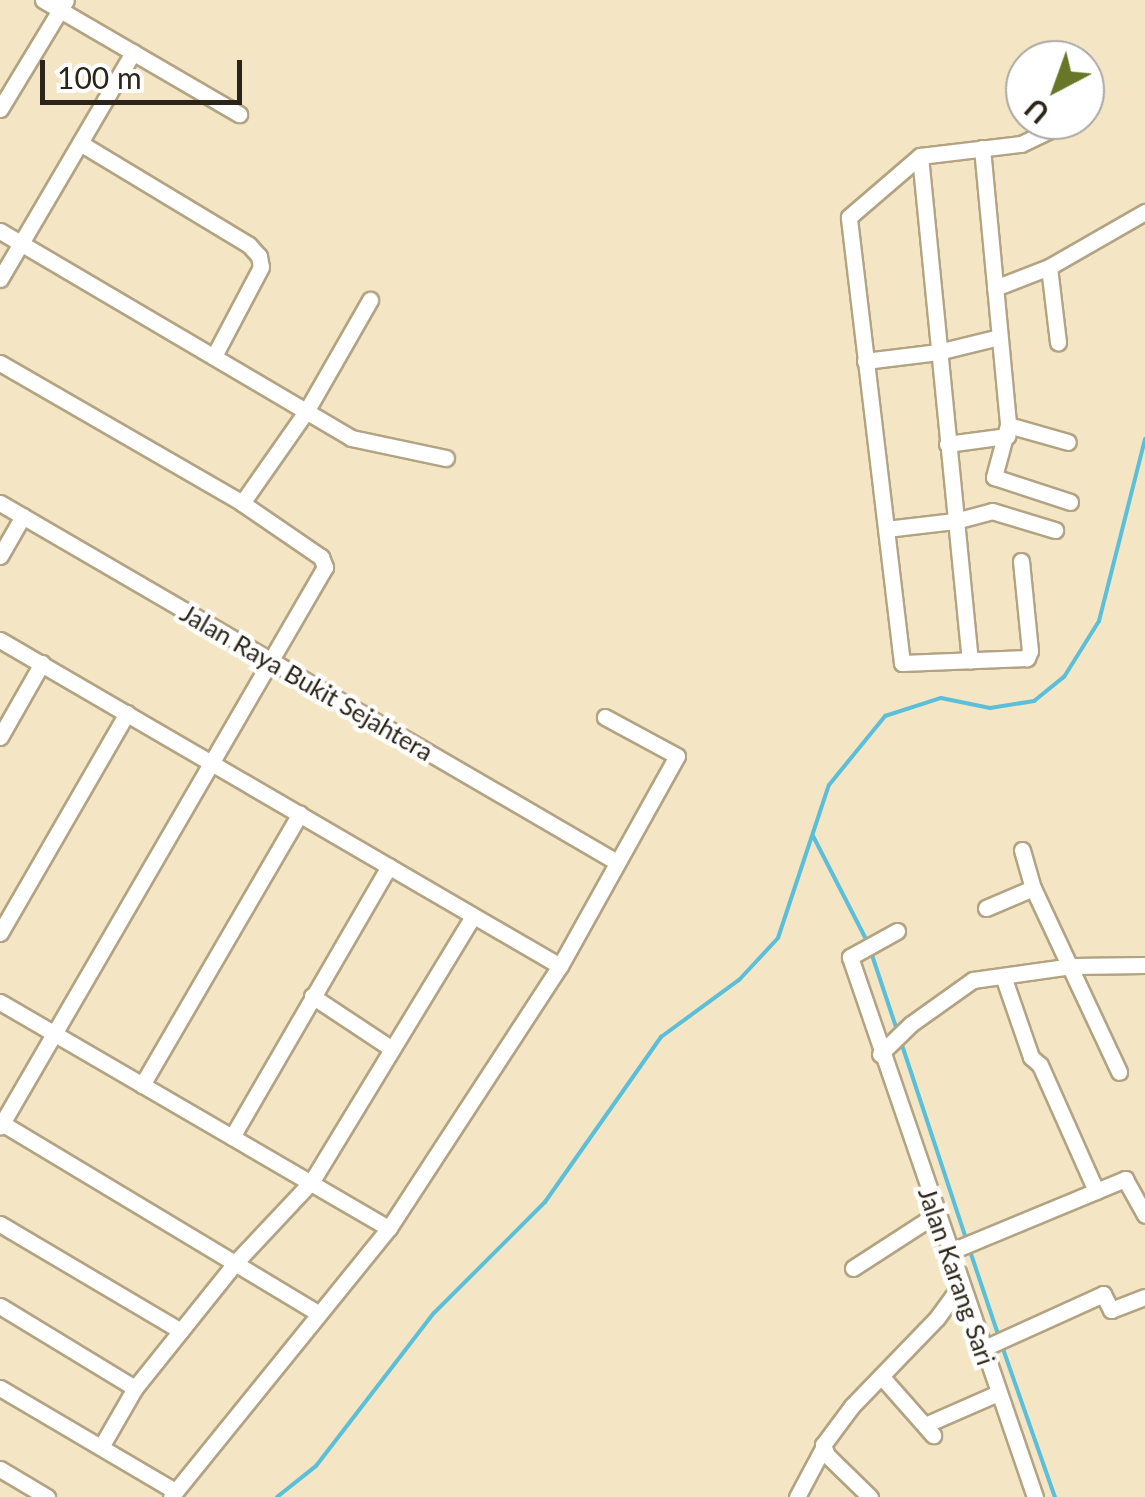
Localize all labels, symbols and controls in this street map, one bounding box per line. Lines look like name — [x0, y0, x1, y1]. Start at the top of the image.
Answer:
scale bar — [45, 40, 248, 102]
north arrow — [1005, 40, 1105, 140]
text: 100 m — [57, 59, 142, 95]
text: U — [1018, 91, 1056, 131]
street label: Jalan Raya Bukit Sejahtera — [175, 597, 439, 767]
street label: Jalan Karang Sari — [913, 1183, 1001, 1369]

